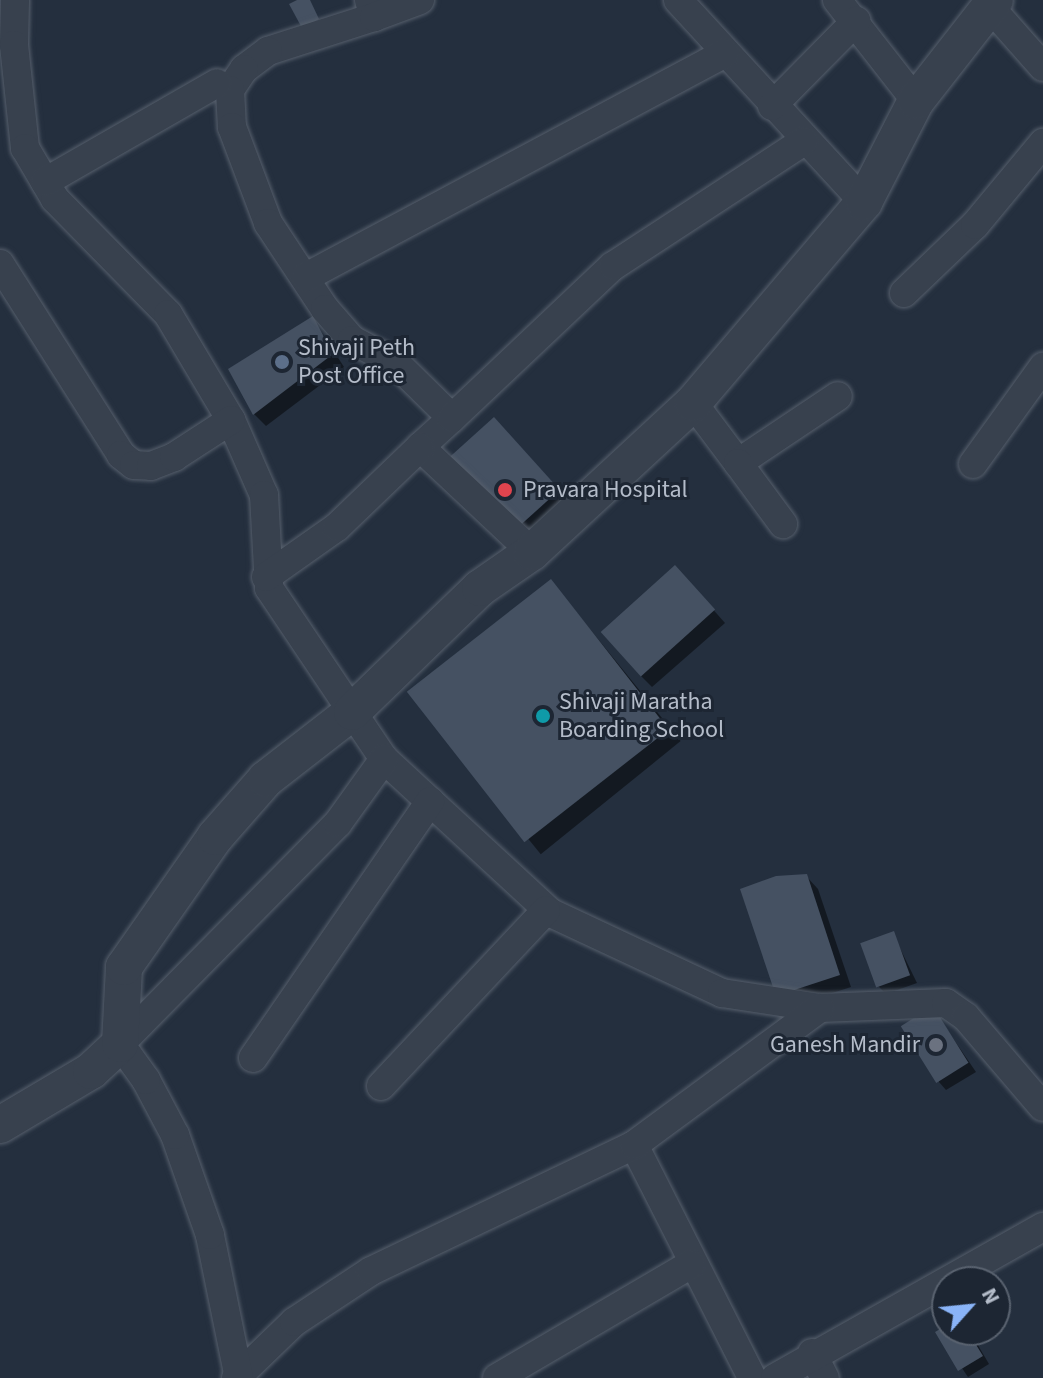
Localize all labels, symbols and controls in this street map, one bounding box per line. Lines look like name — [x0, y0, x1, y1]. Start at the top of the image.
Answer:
place label: Shivaji Peth Post Office — [298, 334, 415, 390]
marker: Shivaji Peth Post Office — [273, 353, 291, 371]
place label: Pravara Hospital — [523, 476, 688, 504]
marker: Pravara Hospital — [494, 479, 516, 501]
place label: Shivaji Maratha Boarding School — [559, 688, 724, 744]
marker: Shivaji Maratha Boarding School — [534, 707, 552, 725]
place label: Ganesh Mandir — [770, 1031, 920, 1059]
marker: Ganesh Mandir — [927, 1036, 945, 1054]
north arrow — [931, 1266, 1011, 1346]
text: N — [973, 1282, 1008, 1310]

